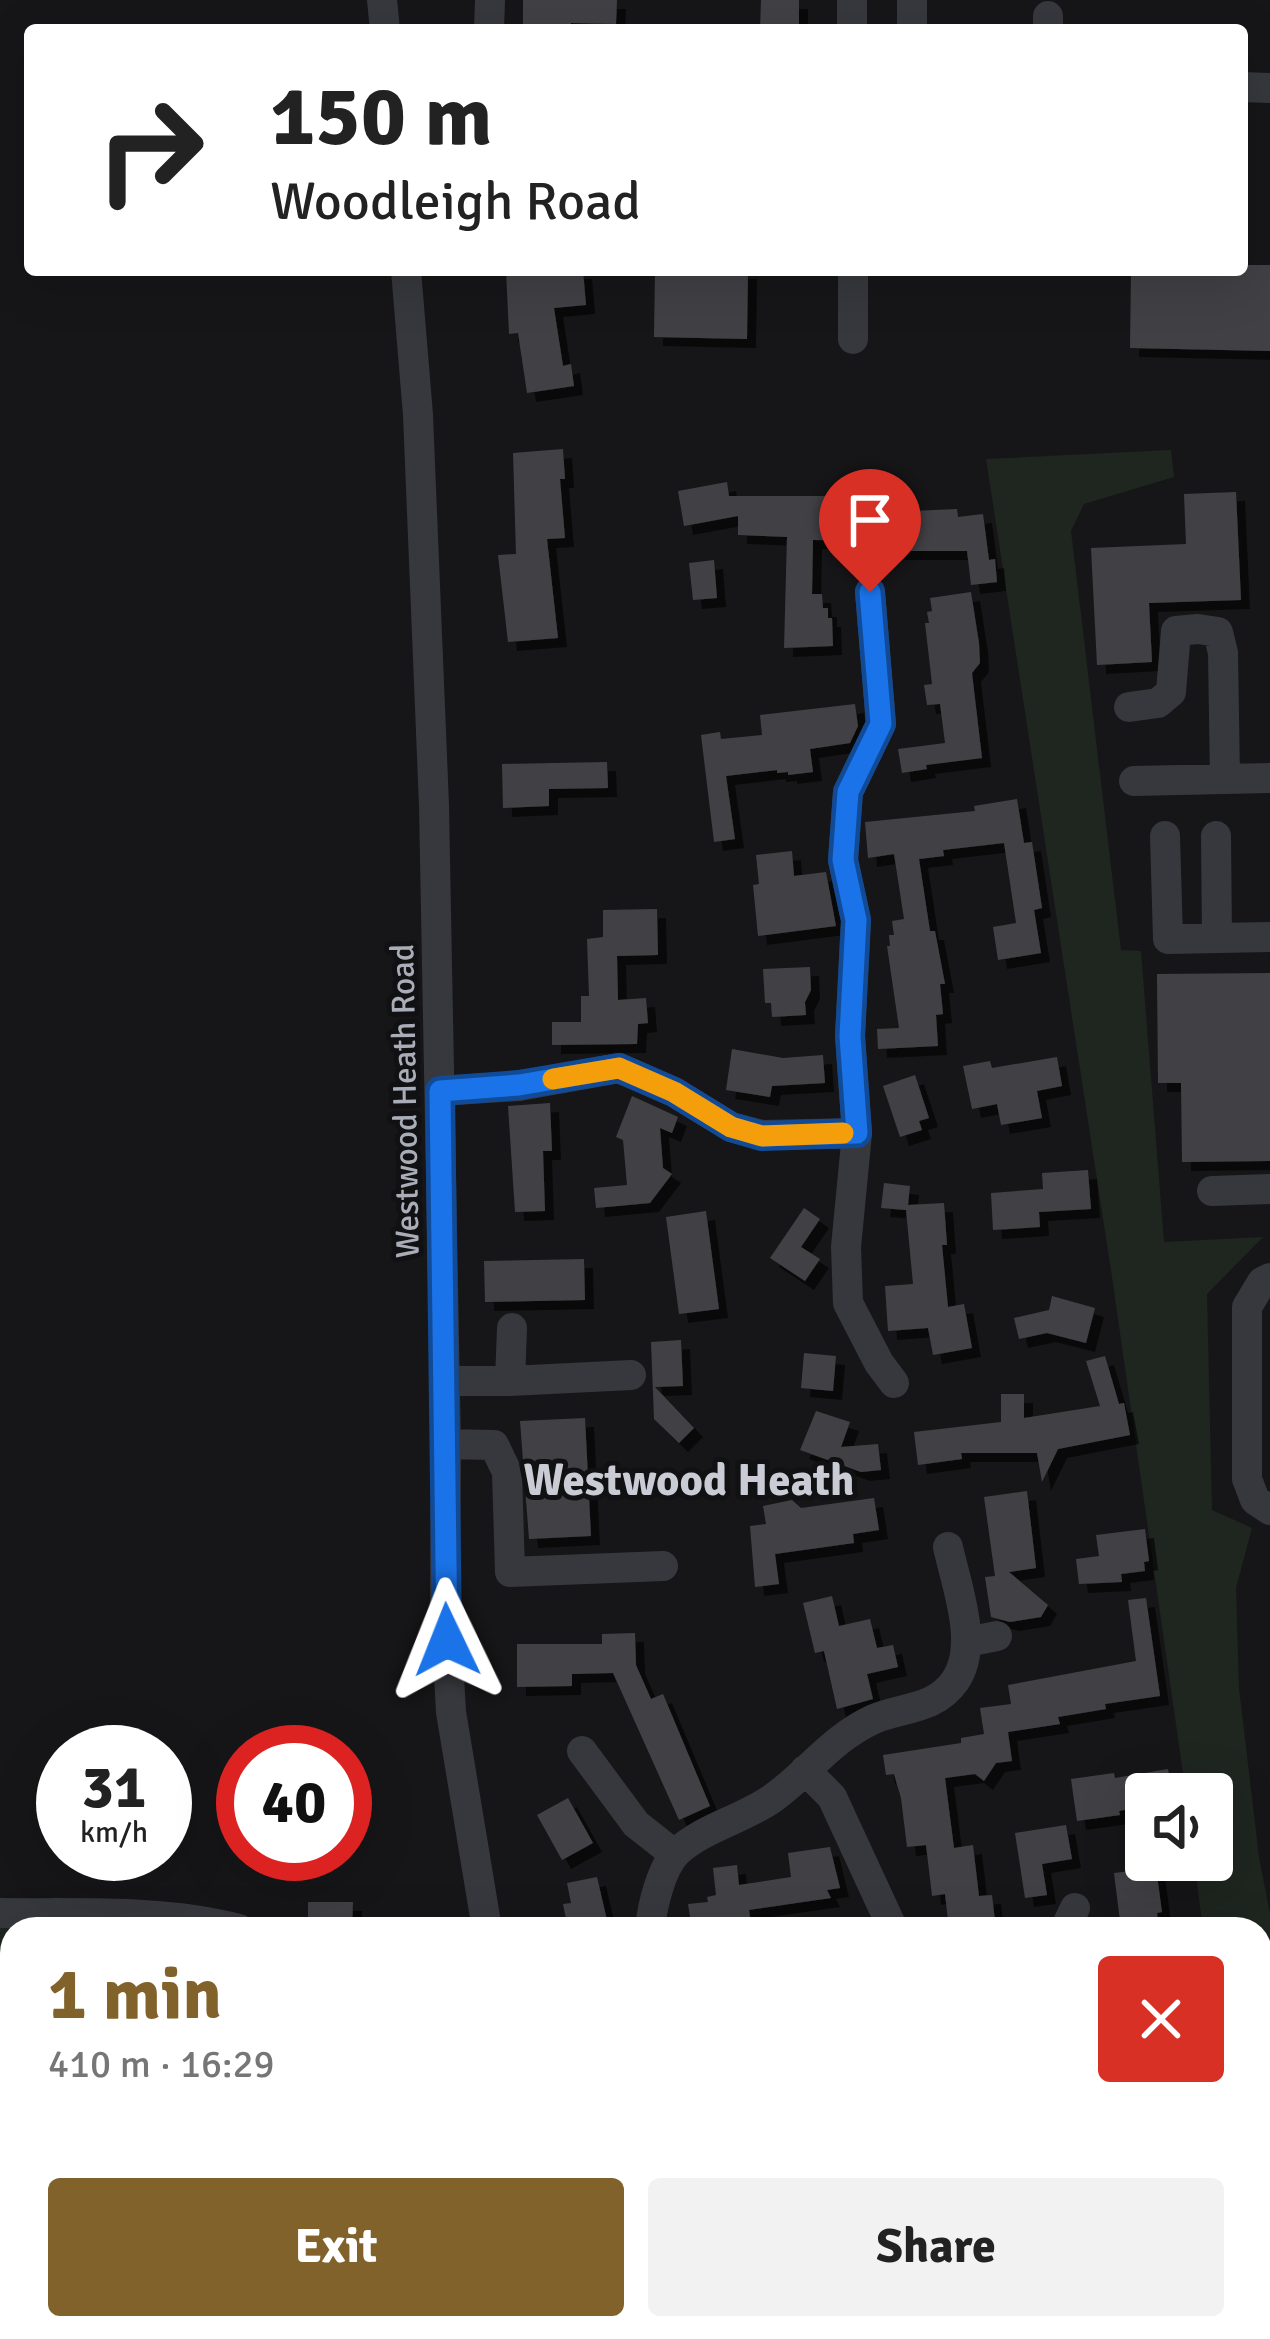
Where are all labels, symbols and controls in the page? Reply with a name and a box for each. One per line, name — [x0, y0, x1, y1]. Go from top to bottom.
text: 150 m — [270, 65, 492, 169]
icon: right — [72, 72, 228, 228]
text: Woodleigh Road — [270, 168, 641, 235]
pin — [819, 469, 921, 592]
icon: arrive — [837, 487, 903, 553]
street label: Westwood Heath Road — [382, 943, 429, 1259]
district label: Westwood Heath — [523, 1453, 855, 1508]
position arrow — [384, 1577, 510, 1703]
speed limit sign: 40 — [216, 1725, 372, 1881]
text: 31 — [82, 1751, 146, 1825]
map controls — [1125, 1773, 1233, 1881]
button: sound — [1125, 1773, 1233, 1881]
text: km/h — [80, 1814, 148, 1851]
text: 1 min — [48, 1950, 222, 2039]
button: close — [1098, 1956, 1224, 2082]
text: 410 m · 16:29 — [48, 2040, 275, 2088]
button: Exit — [48, 2178, 624, 2316]
button: Share — [648, 2178, 1224, 2316]

